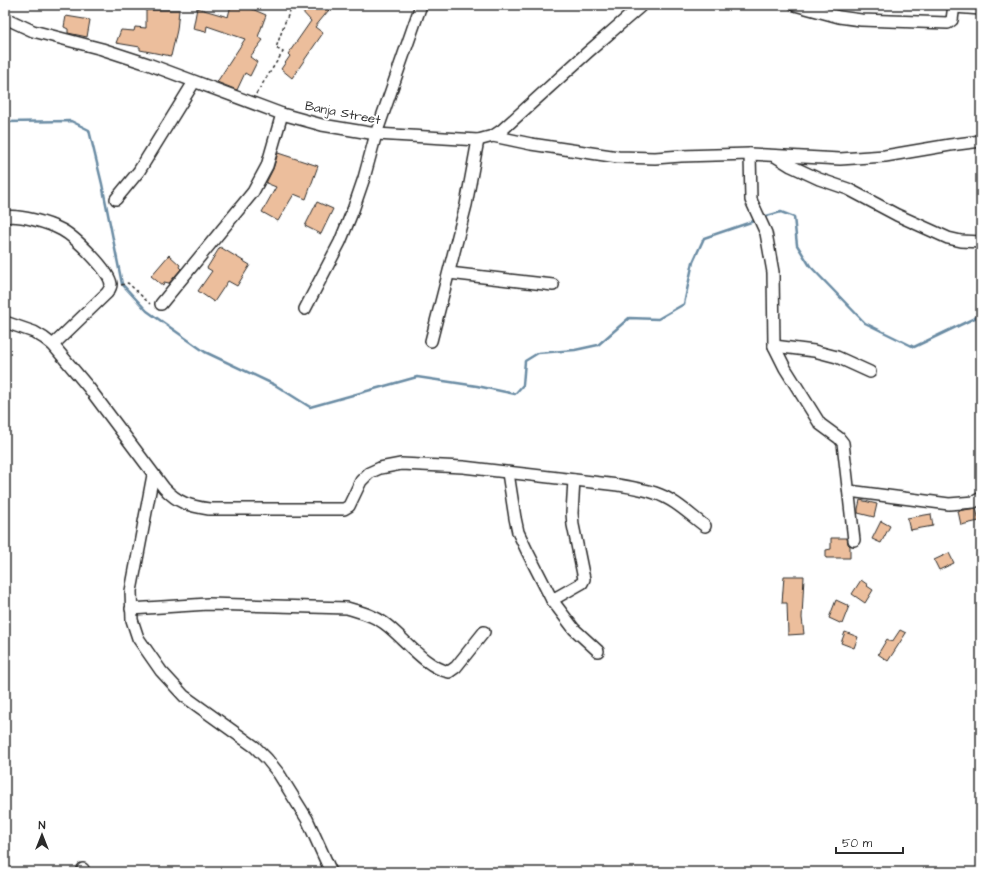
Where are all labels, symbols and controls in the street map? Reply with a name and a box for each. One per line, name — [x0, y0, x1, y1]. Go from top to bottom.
street label: Banja Street — [303, 97, 383, 129]
north arrow — [22, 815, 62, 855]
text: N — [39, 818, 46, 833]
scale bar — [836, 829, 903, 855]
text: 50 m — [842, 835, 873, 852]

